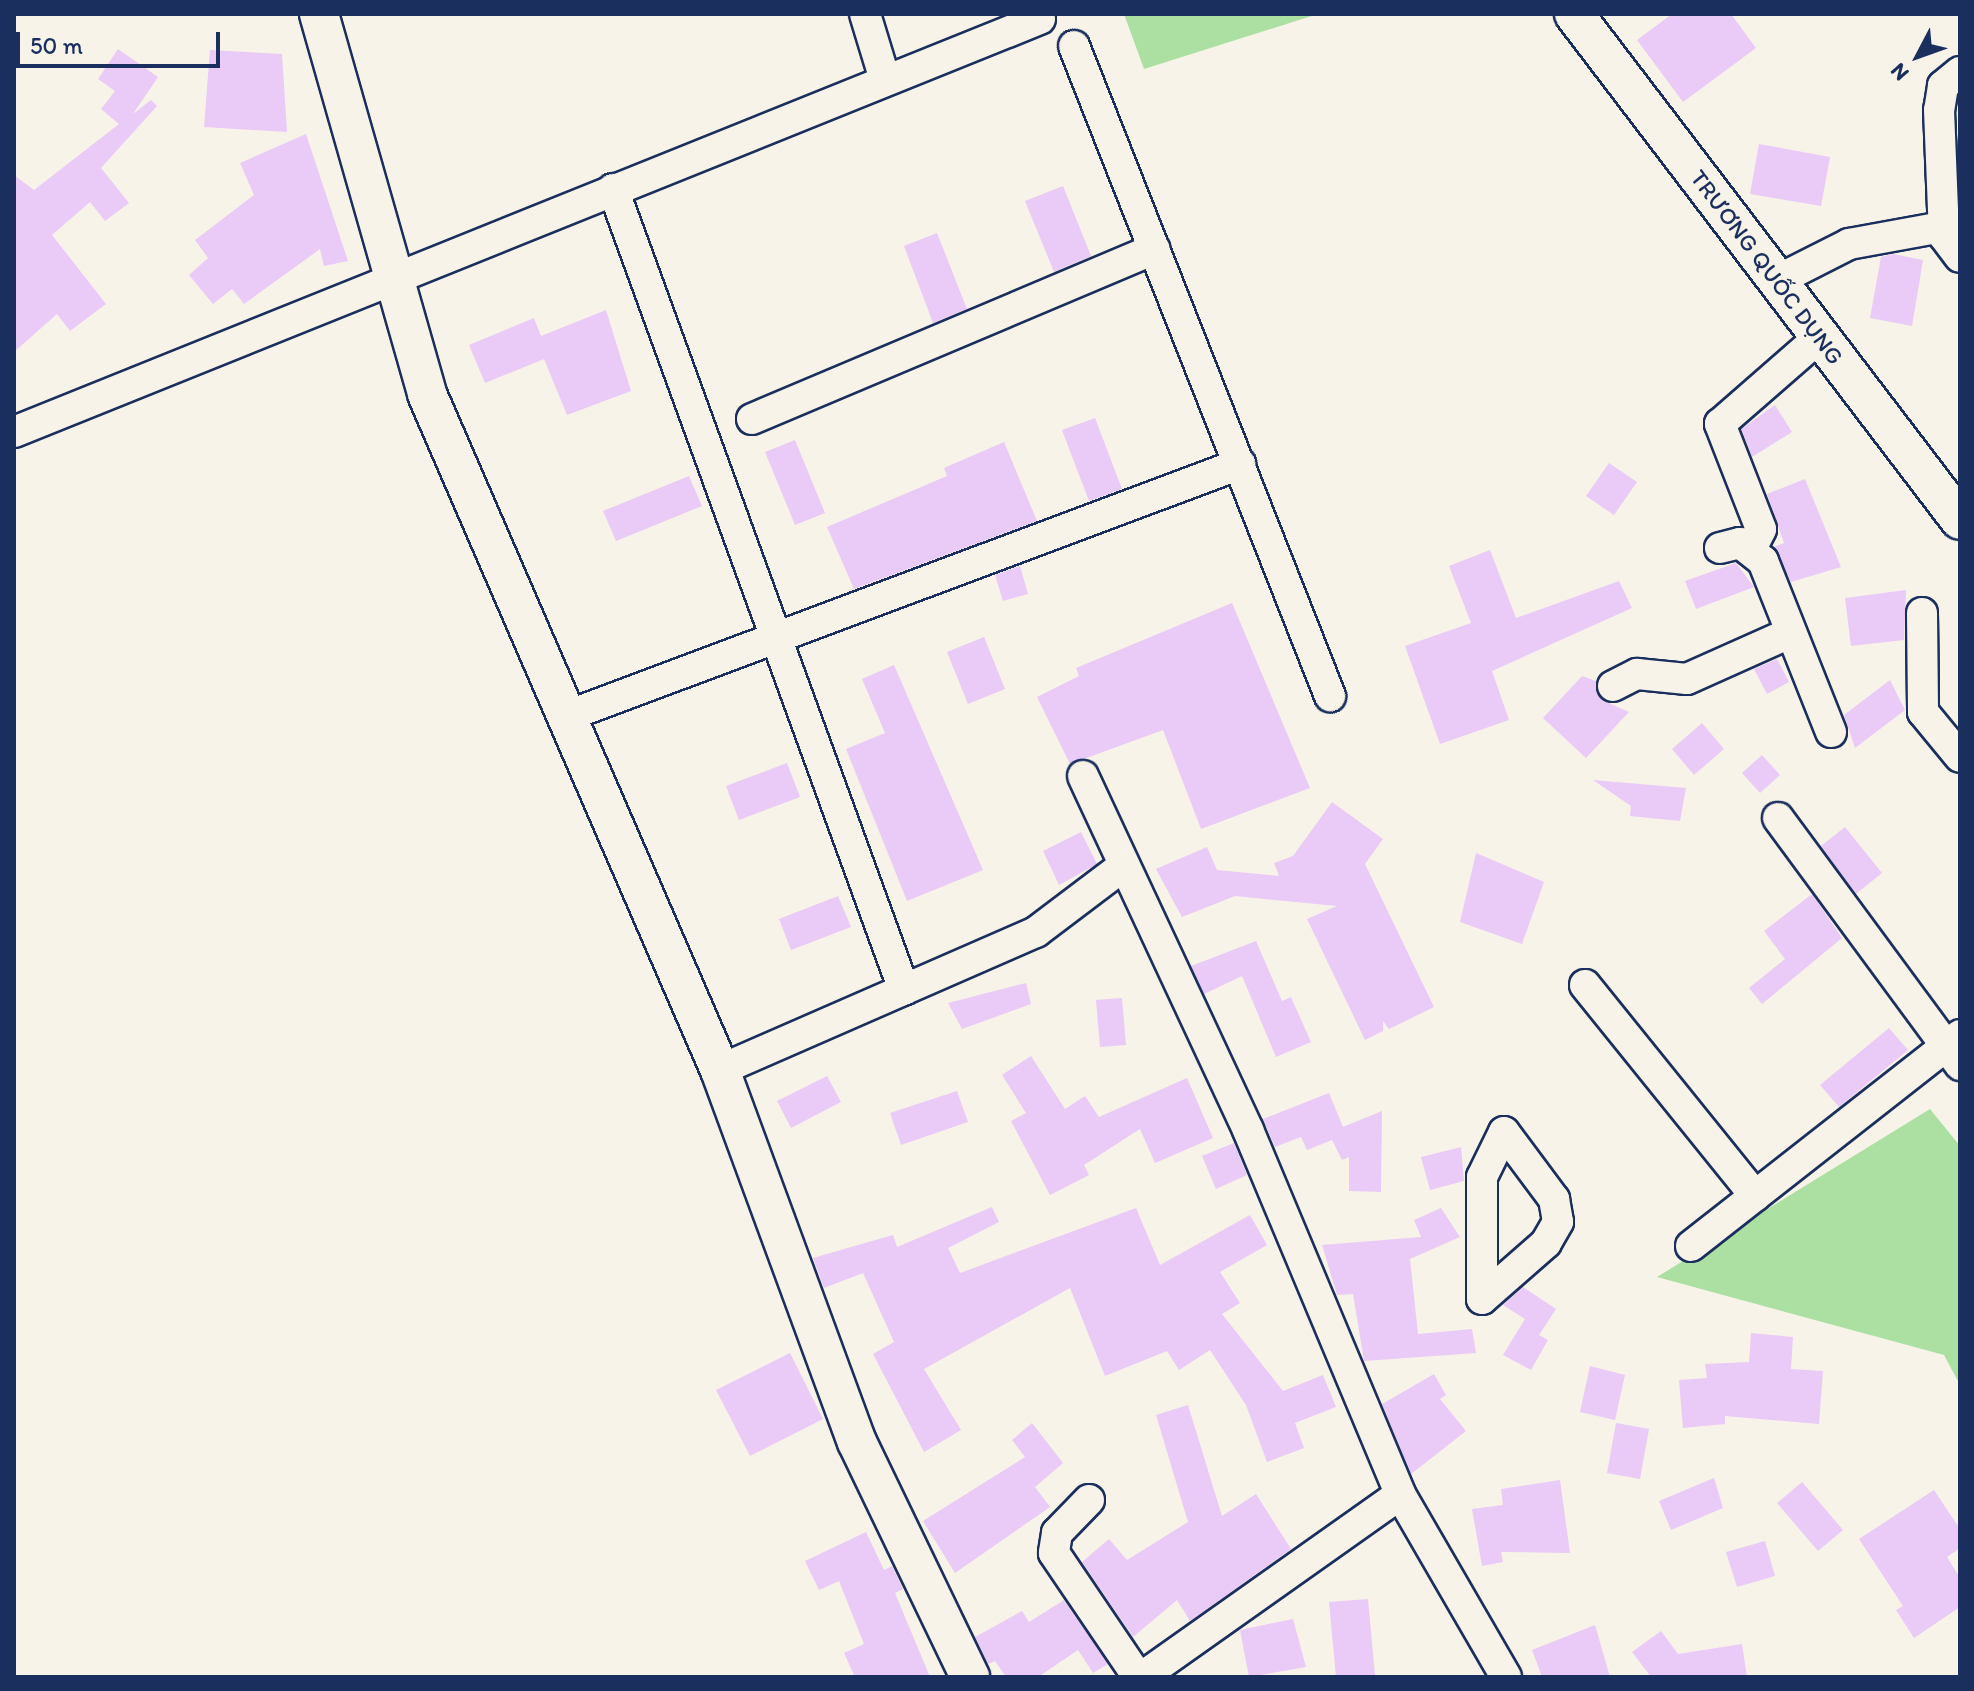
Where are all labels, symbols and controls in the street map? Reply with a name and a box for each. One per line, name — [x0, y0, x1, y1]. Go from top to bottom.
scale bar — [20, 16, 224, 66]
north arrow — [1878, 16, 1958, 96]
text: 50 m — [30, 31, 83, 60]
text: N — [1884, 58, 1915, 87]
street label: TRƯƠNG QUỐC DỤNG — [1684, 164, 1850, 370]

